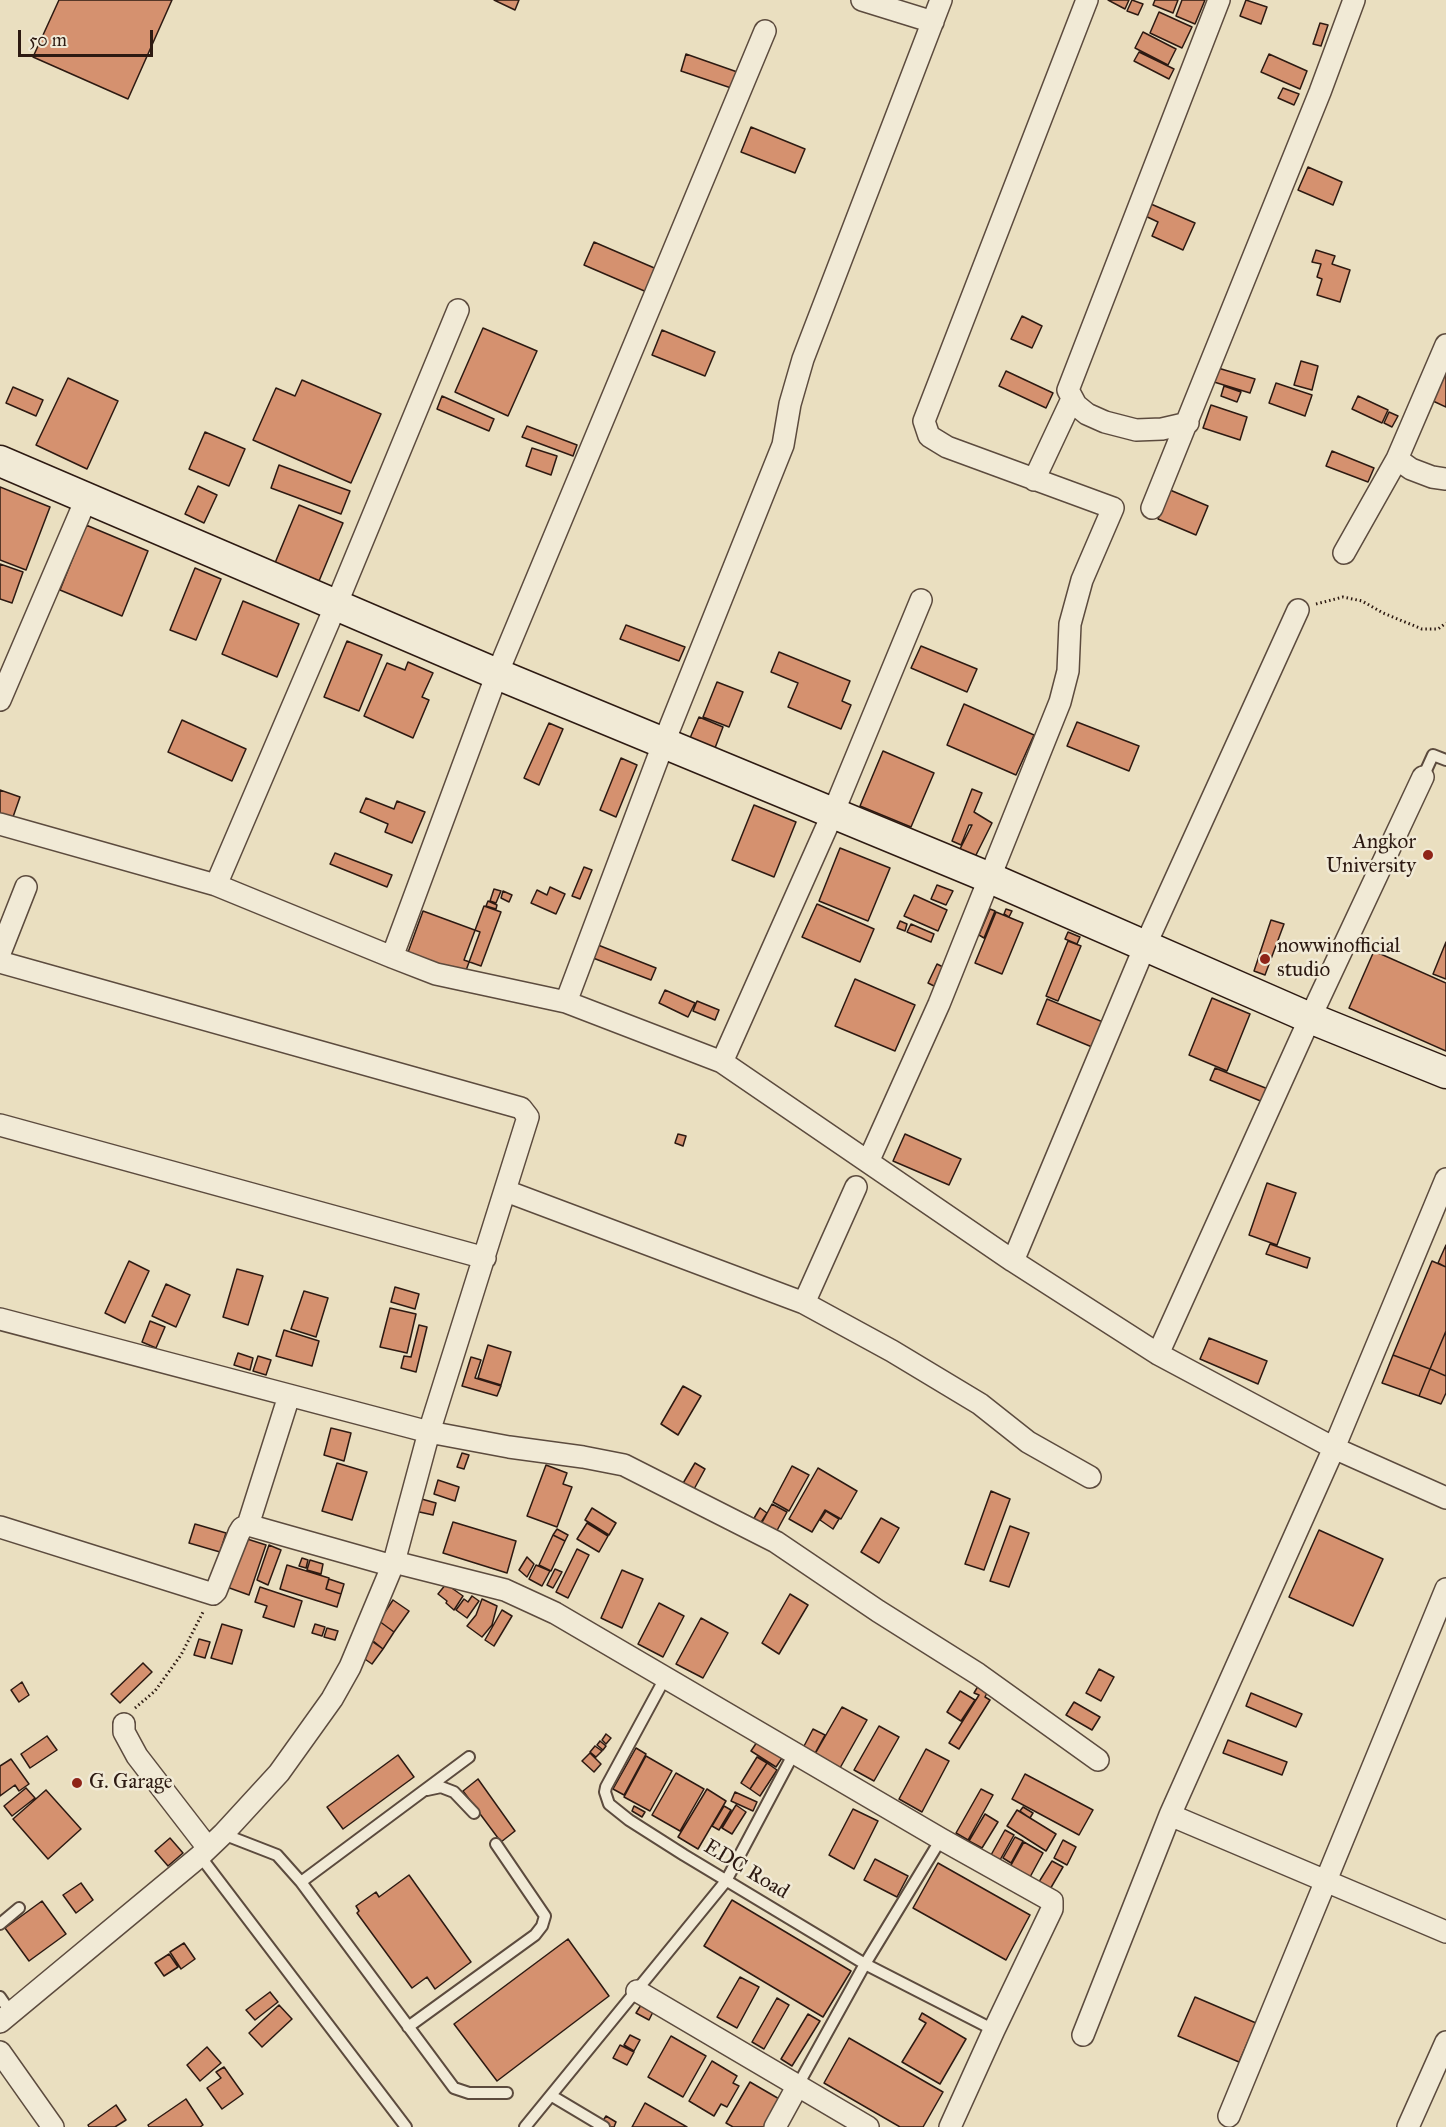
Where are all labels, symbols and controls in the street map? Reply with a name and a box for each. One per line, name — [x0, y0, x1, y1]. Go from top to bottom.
scale bar — [21, 18, 156, 56]
text: 50 m — [29, 29, 67, 51]
place label: Angkor University — [1326, 830, 1416, 880]
marker: Angkor University — [1421, 848, 1435, 862]
place label: nowwinofficial studio — [1277, 934, 1400, 984]
marker: nowwinofficial studio — [1258, 952, 1272, 966]
place label: G. Garage — [89, 1770, 173, 1796]
marker: G. Garage — [70, 1776, 84, 1790]
street label: EDC Road — [699, 1835, 793, 1905]

